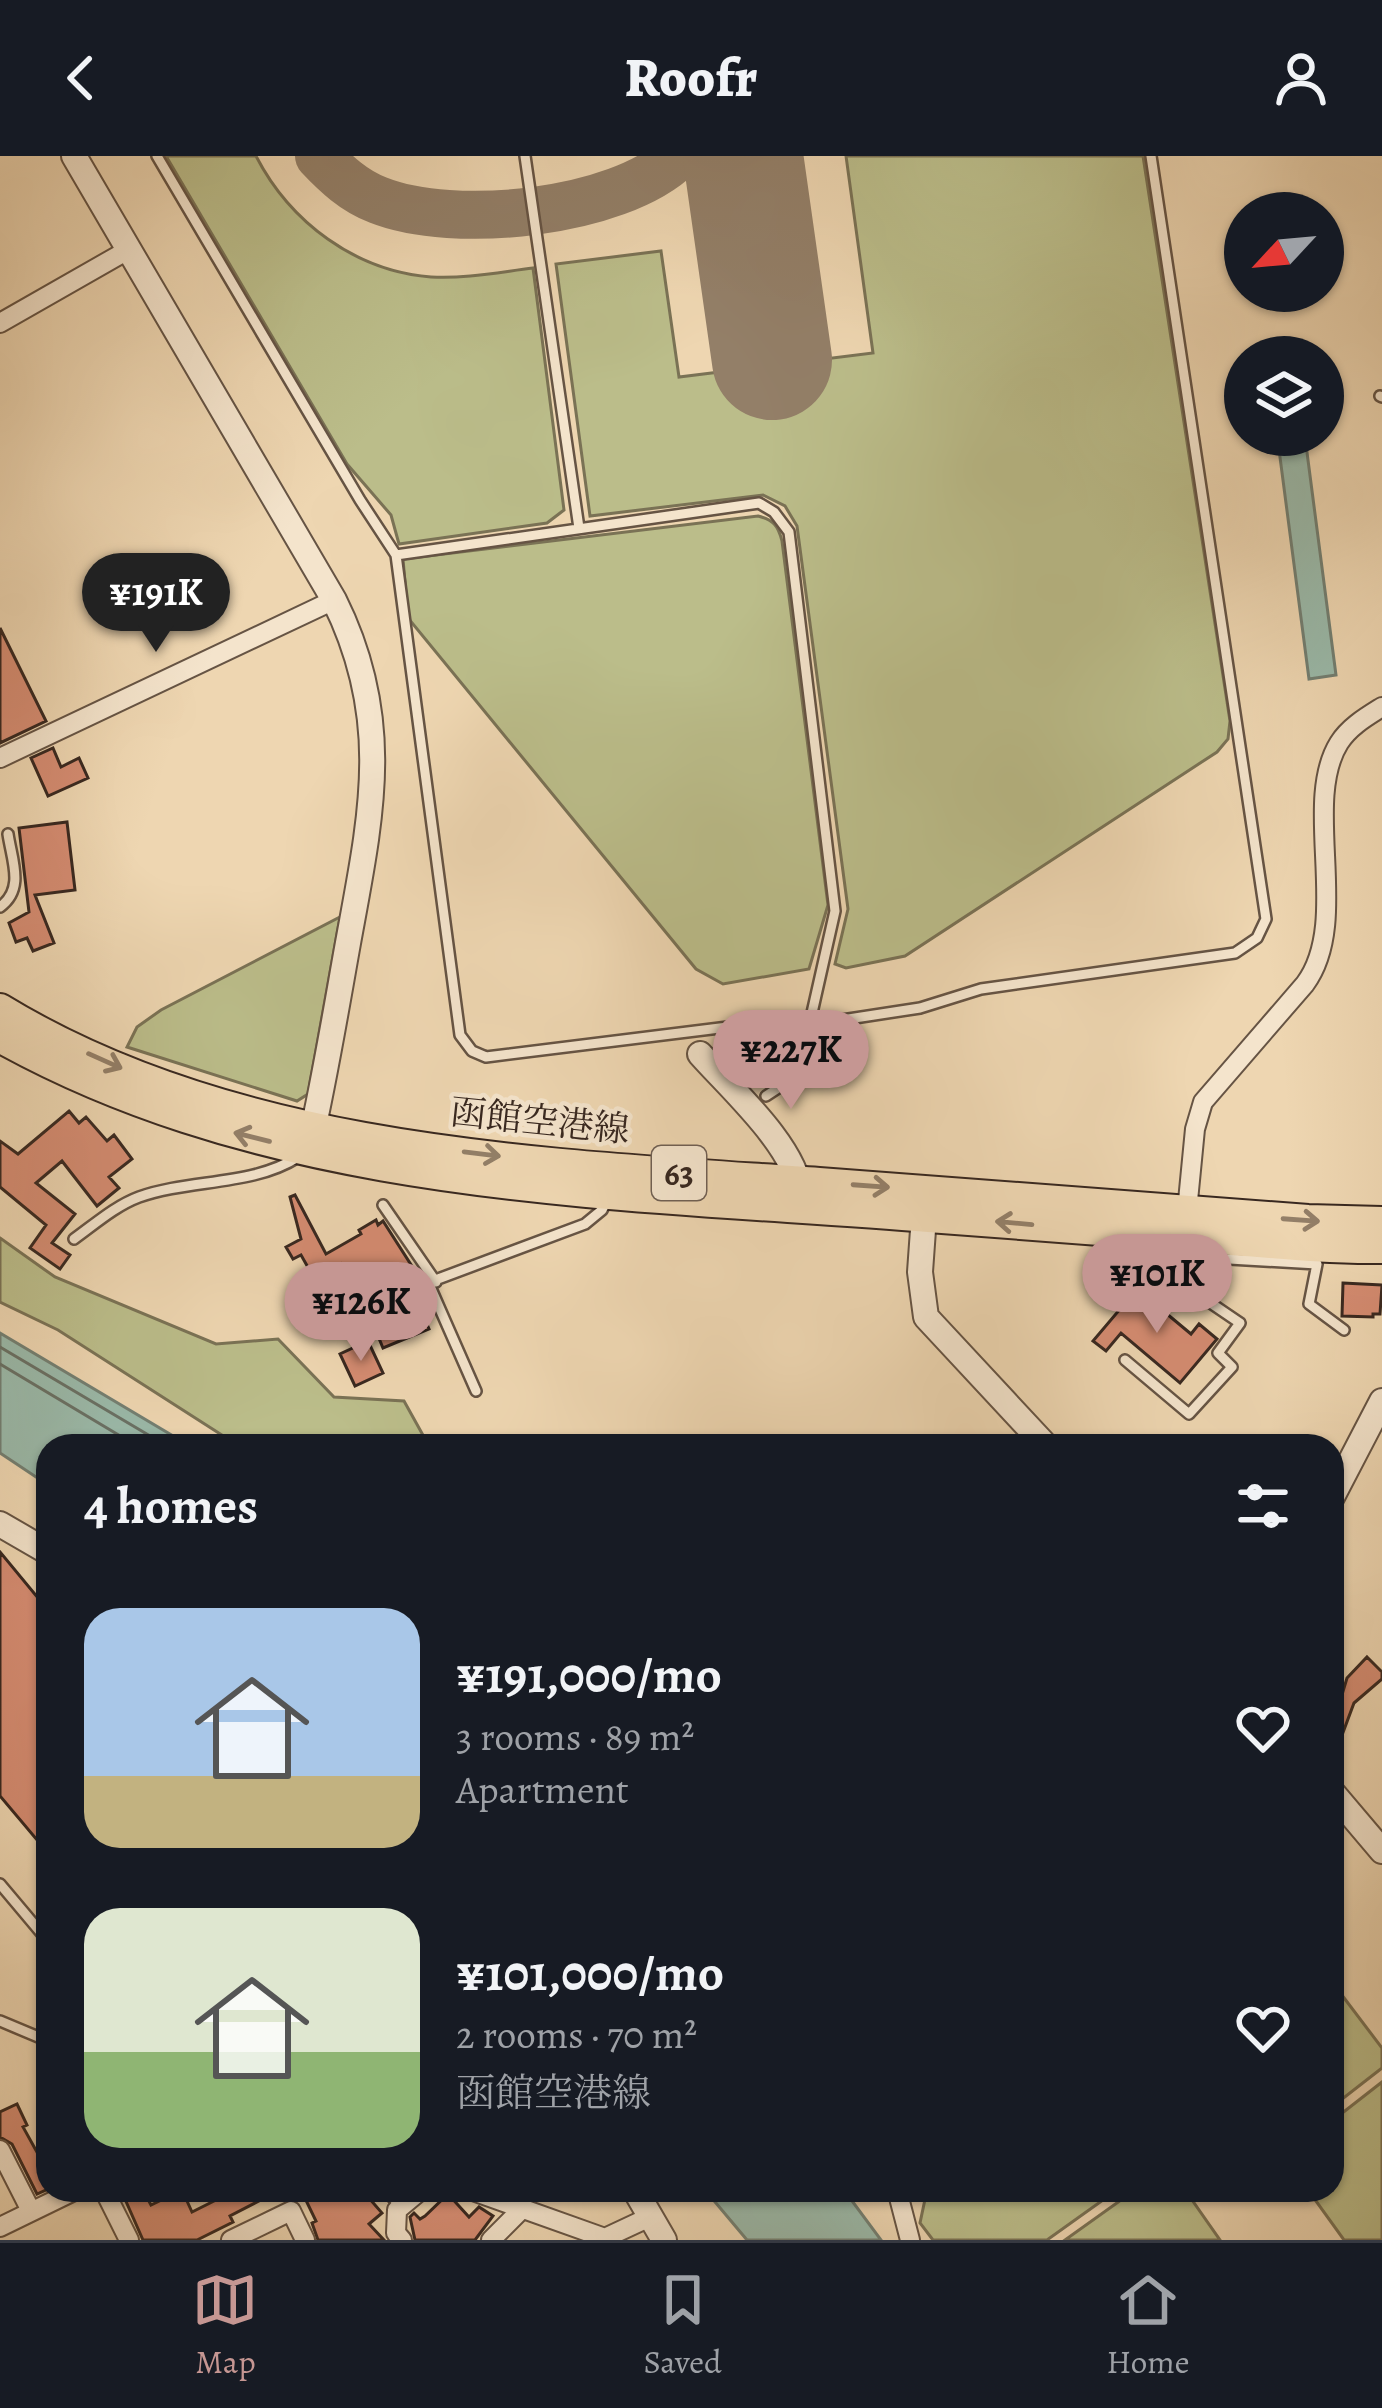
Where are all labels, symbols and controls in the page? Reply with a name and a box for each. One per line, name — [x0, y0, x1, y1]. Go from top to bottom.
text: Roofr — [625, 41, 757, 115]
icon: back — [48, 45, 114, 111]
icon: person — [1268, 45, 1334, 111]
north arrow — [1224, 192, 1344, 312]
map controls — [1224, 192, 1344, 456]
button: layers — [1224, 336, 1344, 456]
pin: ¥191K — [72, 553, 240, 655]
text: ¥191K — [109, 565, 203, 618]
pin: ¥227K — [707, 1010, 875, 1112]
text: ¥227K — [740, 1022, 842, 1075]
one-way arrow — [86, 1051, 122, 1073]
street label: 函館空港線 — [448, 1087, 632, 1154]
one-way arrow — [234, 1125, 272, 1147]
one-way arrow — [462, 1144, 501, 1166]
road number: 63 — [652, 1146, 706, 1200]
one-way arrow — [851, 1175, 890, 1198]
one-way arrow — [1281, 1208, 1320, 1231]
one-way arrow — [995, 1212, 1034, 1235]
pin: ¥101K — [1073, 1234, 1241, 1336]
text: ¥101K — [1109, 1246, 1205, 1299]
pin: ¥126K — [277, 1262, 445, 1364]
text: ¥126K — [311, 1274, 411, 1327]
text: 4 homes — [84, 1471, 258, 1541]
icon: filters — [1230, 1473, 1296, 1539]
text: ¥191,000/mo — [456, 1640, 722, 1710]
icon: home — [180, 1656, 324, 1800]
icon: heart — [1230, 1695, 1296, 1761]
text: 3 rooms · 89 m² — [456, 1710, 694, 1763]
text: Apartment — [456, 1763, 629, 1816]
text: ¥101,000/mo — [456, 1938, 724, 2008]
icon: home — [180, 1956, 324, 2100]
icon: heart — [1230, 1995, 1296, 2061]
text: 2 rooms · 70 m² — [456, 2008, 697, 2061]
text: 函館空港線 — [456, 2066, 651, 2119]
tab: Map — [192, 2267, 258, 2384]
tab: Saved — [643, 2267, 722, 2384]
tab: Home — [1107, 2267, 1190, 2384]

